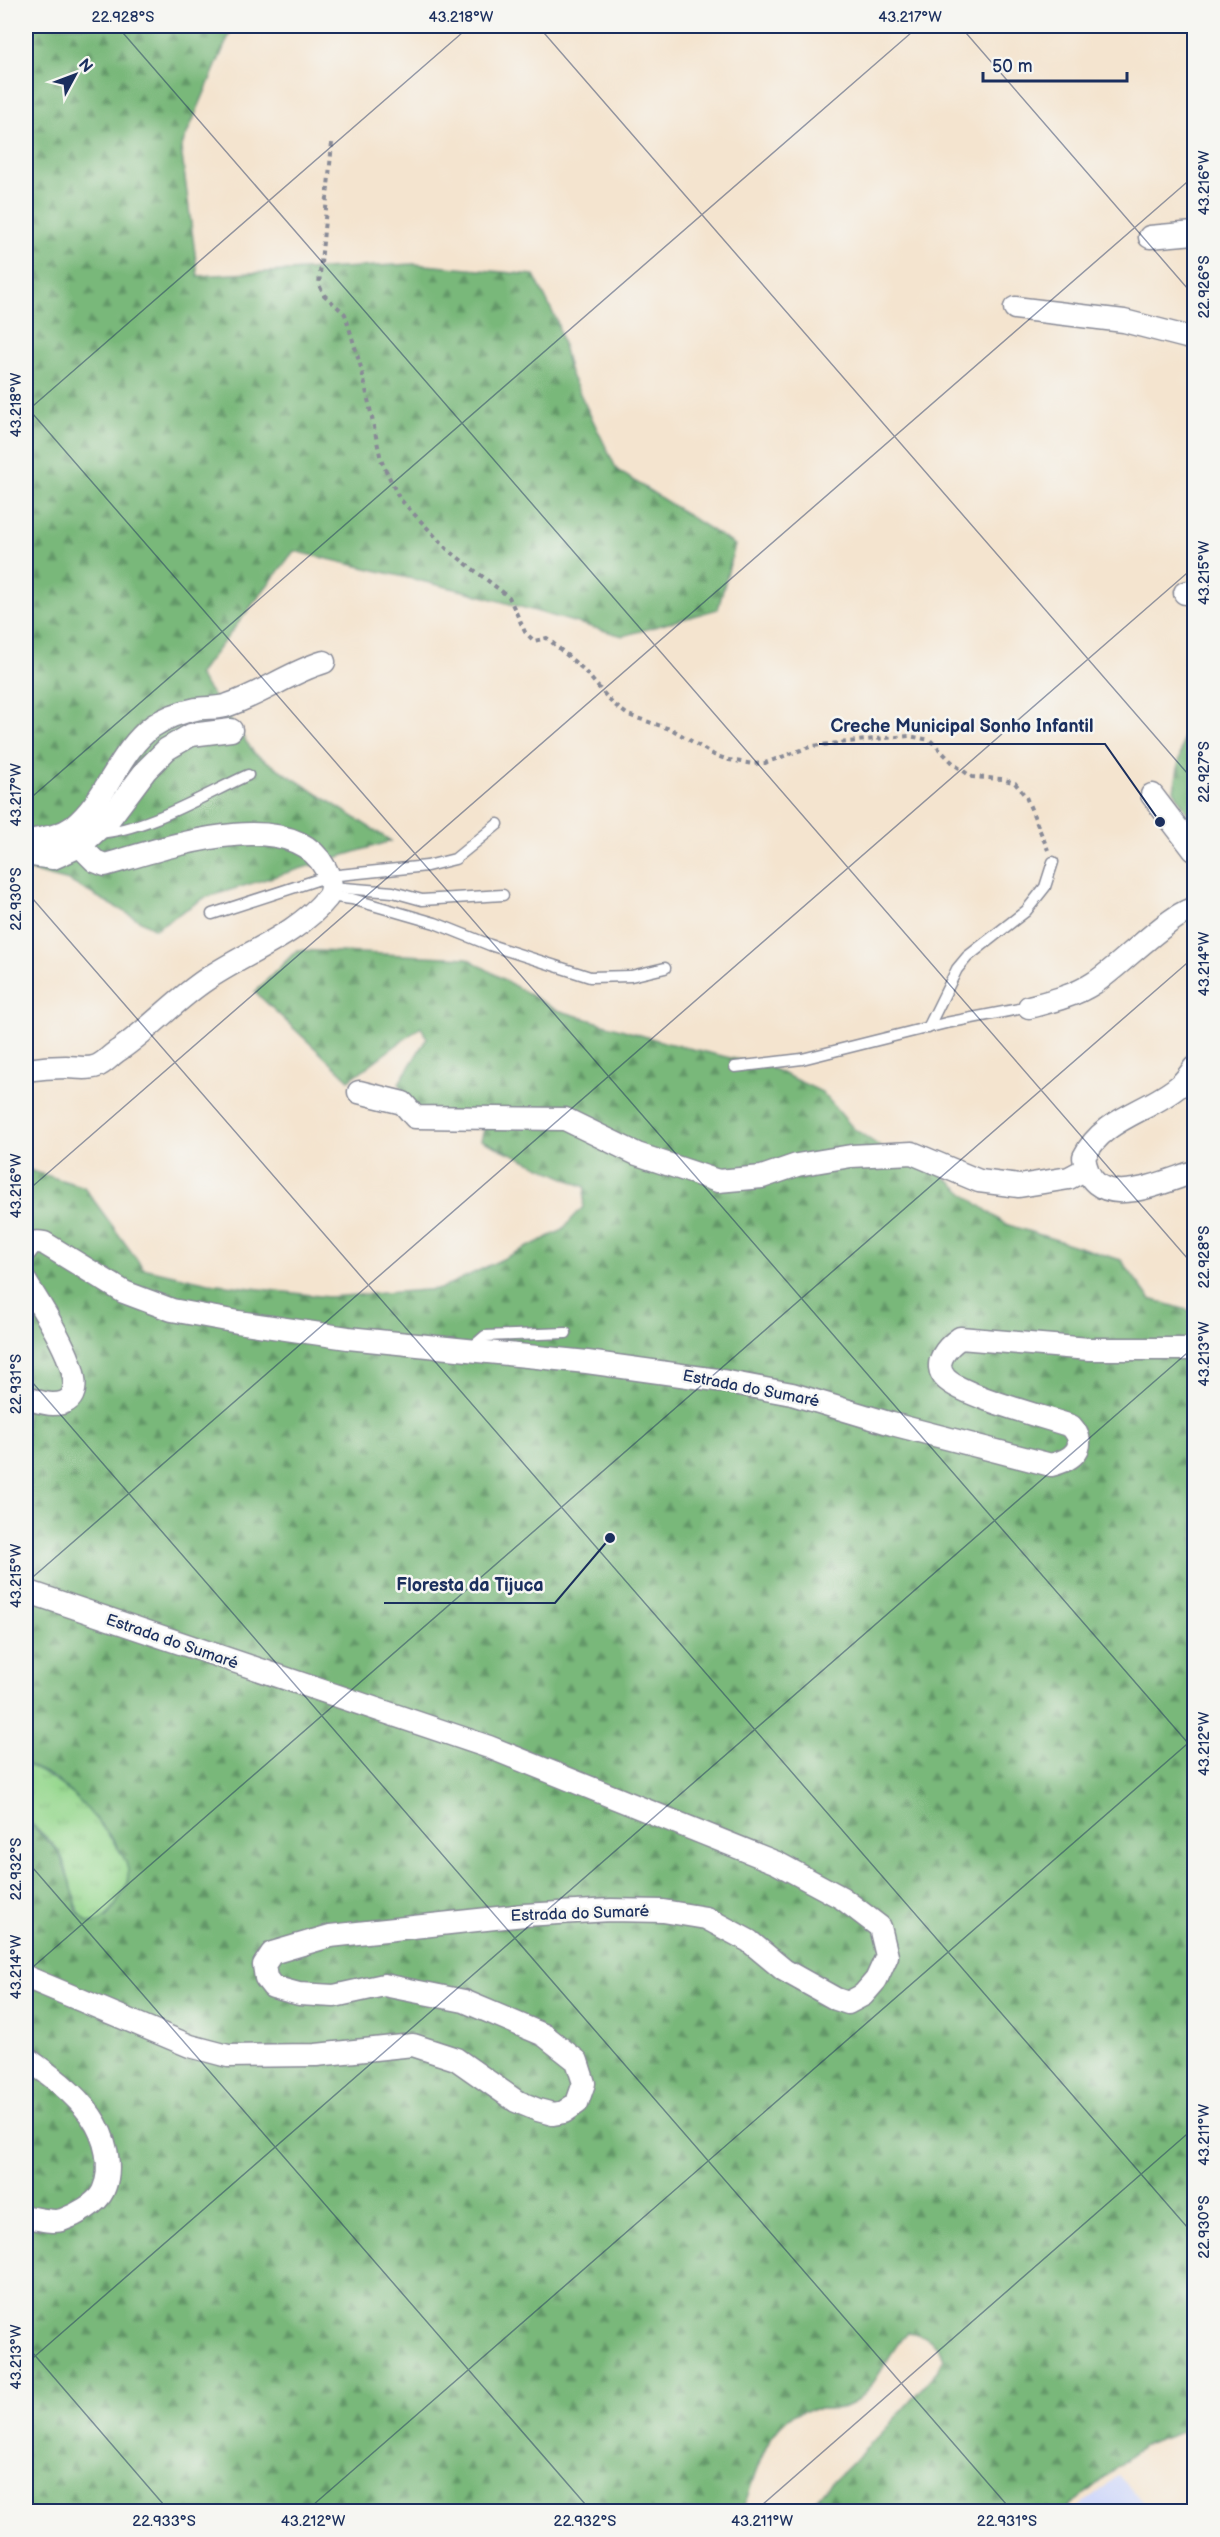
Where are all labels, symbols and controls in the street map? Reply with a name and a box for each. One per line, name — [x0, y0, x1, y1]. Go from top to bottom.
text: 22.928°S — [92, 8, 154, 27]
text: 43.218°W — [428, 8, 494, 27]
text: 43.217°W — [878, 8, 942, 27]
north arrow — [45, 45, 105, 105]
scale bar — [983, 45, 1127, 83]
text: N — [74, 55, 96, 77]
text: 50 m — [992, 56, 1033, 77]
text: 43.216°W — [1195, 150, 1214, 216]
text: 22.926°S — [1195, 255, 1214, 319]
text: 43.218°W — [7, 372, 26, 438]
text: 43.215°W — [1195, 540, 1214, 605]
callout: Creche Municipal Sonho Infantil — [819, 708, 1105, 744]
text: Creche Municipal Sonho Infantil — [831, 716, 1093, 737]
text: 22.927°S — [1195, 741, 1214, 803]
text: 43.217°W — [7, 763, 26, 827]
text: 22.930°S — [7, 867, 26, 931]
text: 43.214°W — [1195, 931, 1214, 996]
text: 43.216°W — [7, 1153, 26, 1219]
text: 22.928°S — [1195, 1226, 1214, 1288]
text: 43.213°W — [1195, 1321, 1214, 1387]
text: 22.931°S — [7, 1354, 26, 1414]
street label: Estrada do Sumaré — [681, 1366, 821, 1412]
text: 43.215°W — [7, 1543, 26, 1608]
callout: Floresta da Tijuca — [384, 1567, 555, 1603]
text: Floresta da Tijuca — [396, 1575, 544, 1596]
street label: Estrada do Sumaré — [103, 1610, 241, 1674]
text: 43.212°W — [1195, 1711, 1214, 1776]
text: 22.932°S — [7, 1838, 26, 1900]
street label: Estrada do Sumaré — [510, 1902, 650, 1926]
text: 43.214°W — [7, 1934, 26, 1999]
text: 43.211°W — [1195, 2104, 1214, 2166]
text: 22.930°S — [1195, 2195, 1214, 2259]
text: 43.213°W — [7, 2324, 26, 2390]
text: 22.933°S — [132, 2512, 196, 2531]
text: 43.212°W — [281, 2512, 346, 2531]
text: 22.932°S — [554, 2512, 616, 2531]
text: 43.211°W — [731, 2512, 793, 2531]
text: 22.931°S — [977, 2512, 1037, 2531]

